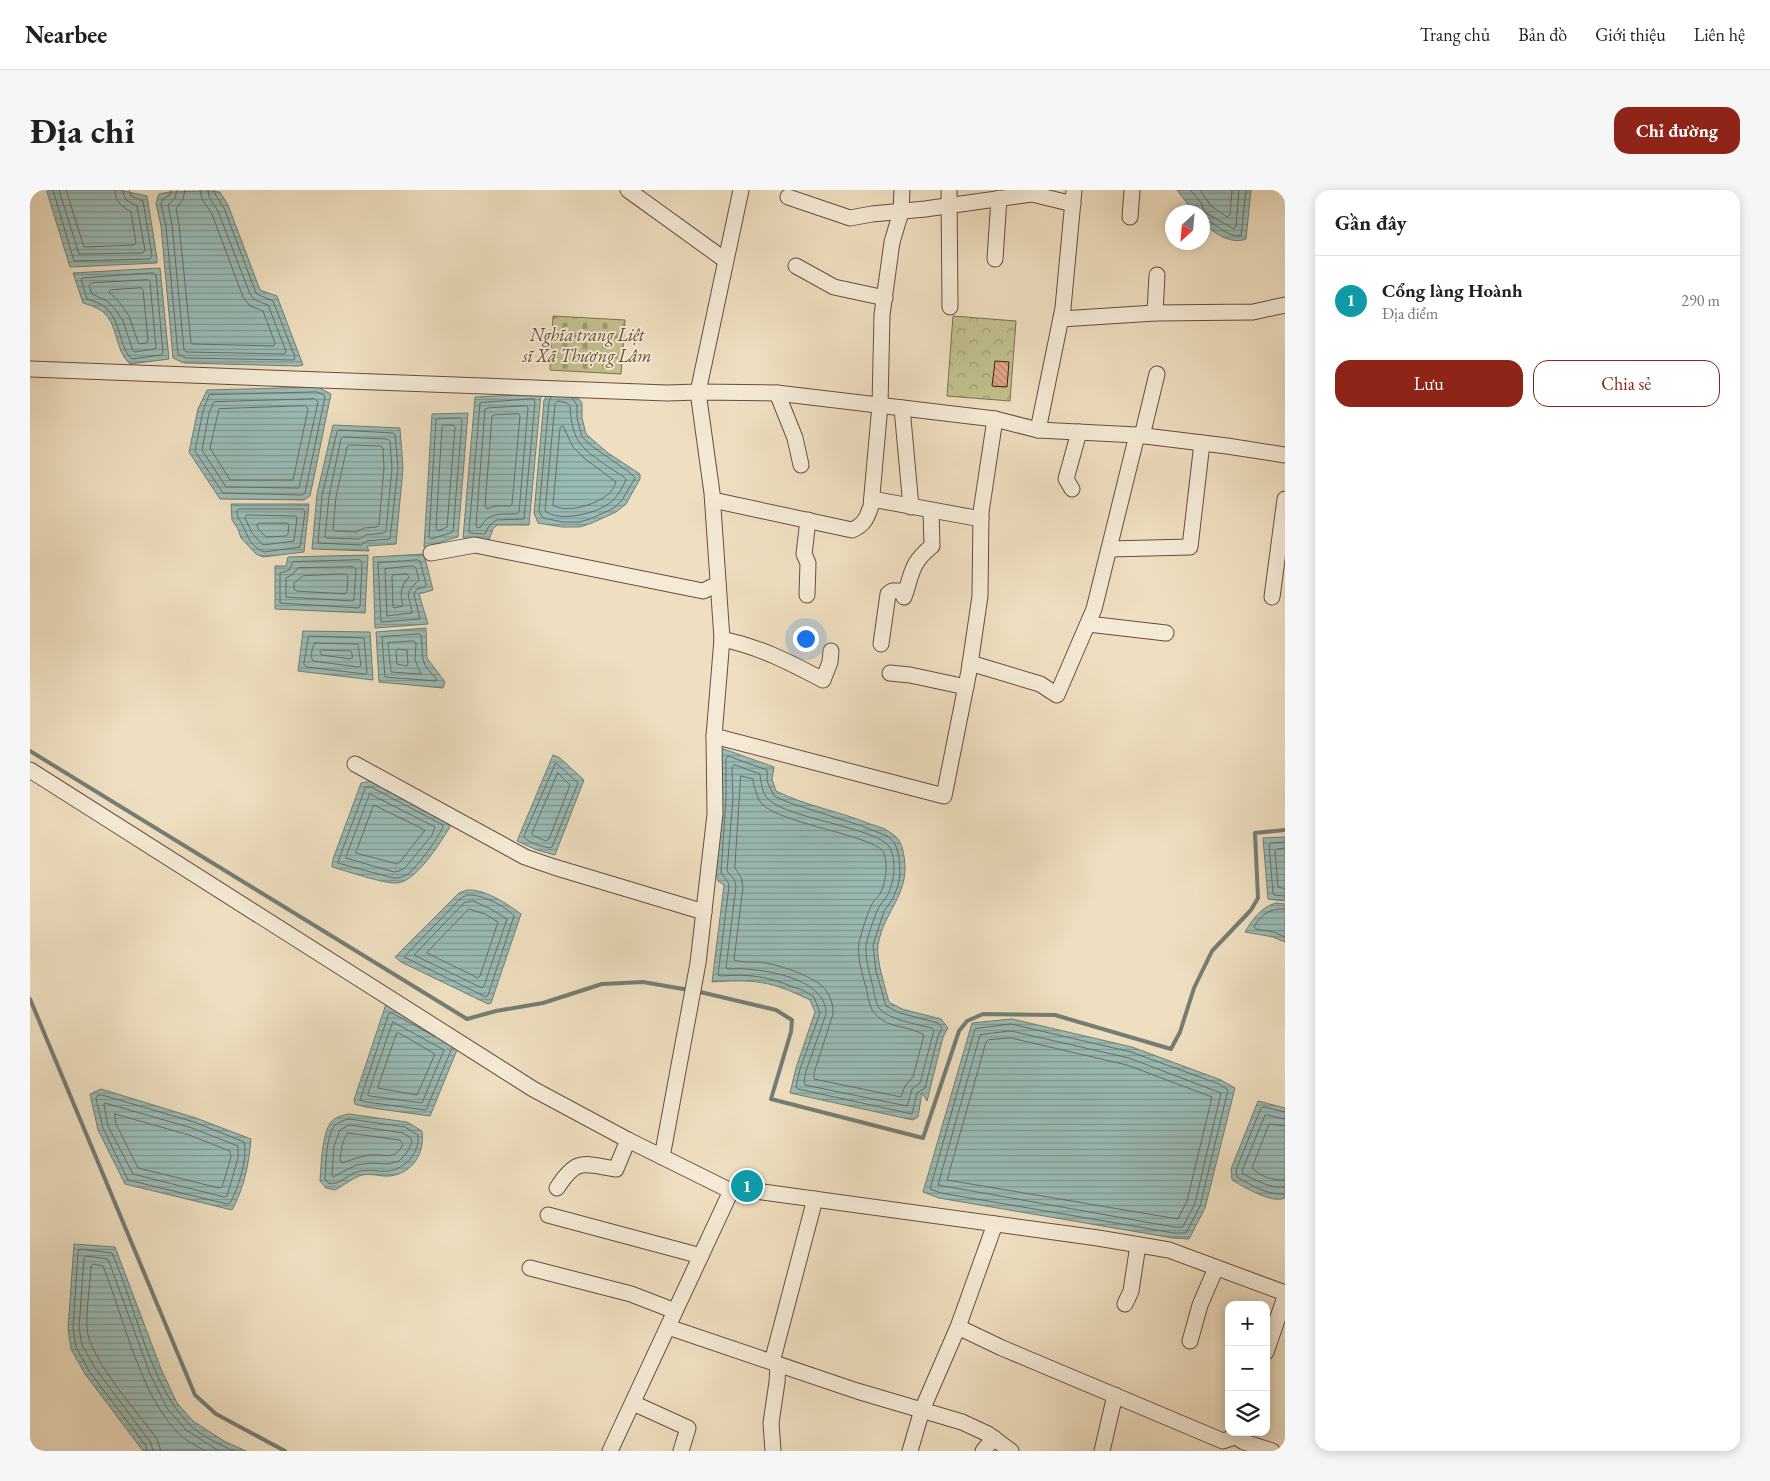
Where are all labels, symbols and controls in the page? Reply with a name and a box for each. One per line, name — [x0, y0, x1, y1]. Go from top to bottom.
text: Nearbee — [25, 19, 107, 50]
text: Trang chủ — [1420, 23, 1490, 46]
text: Bản đồ — [1518, 23, 1567, 46]
text: Giới thiệu — [1595, 23, 1666, 46]
text: Liên hệ — [1694, 23, 1745, 46]
button: Chỉ đường — [1614, 107, 1740, 154]
text: Địa chỉ — [30, 108, 135, 153]
north arrow — [1165, 205, 1210, 250]
text: Gần đây — [1335, 209, 1407, 236]
text: Cổng làng Hoành — [1382, 278, 1523, 303]
text: 1 — [1347, 290, 1355, 311]
text: 290 m — [1681, 290, 1720, 311]
text: Địa điểm — [1382, 303, 1438, 324]
park label: Nghĩa trang Liệt sĩ Xã Thượng Lâm — [522, 323, 651, 368]
button: Lưu — [1335, 360, 1523, 407]
button: Chia sẻ — [1533, 360, 1720, 407]
your location — [793, 626, 819, 652]
pin: 1 — [731, 1167, 763, 1205]
map controls — [1225, 1301, 1270, 1436]
button: + — [1225, 1301, 1270, 1346]
button: − — [1225, 1346, 1270, 1391]
button: layers — [1225, 1391, 1270, 1436]

